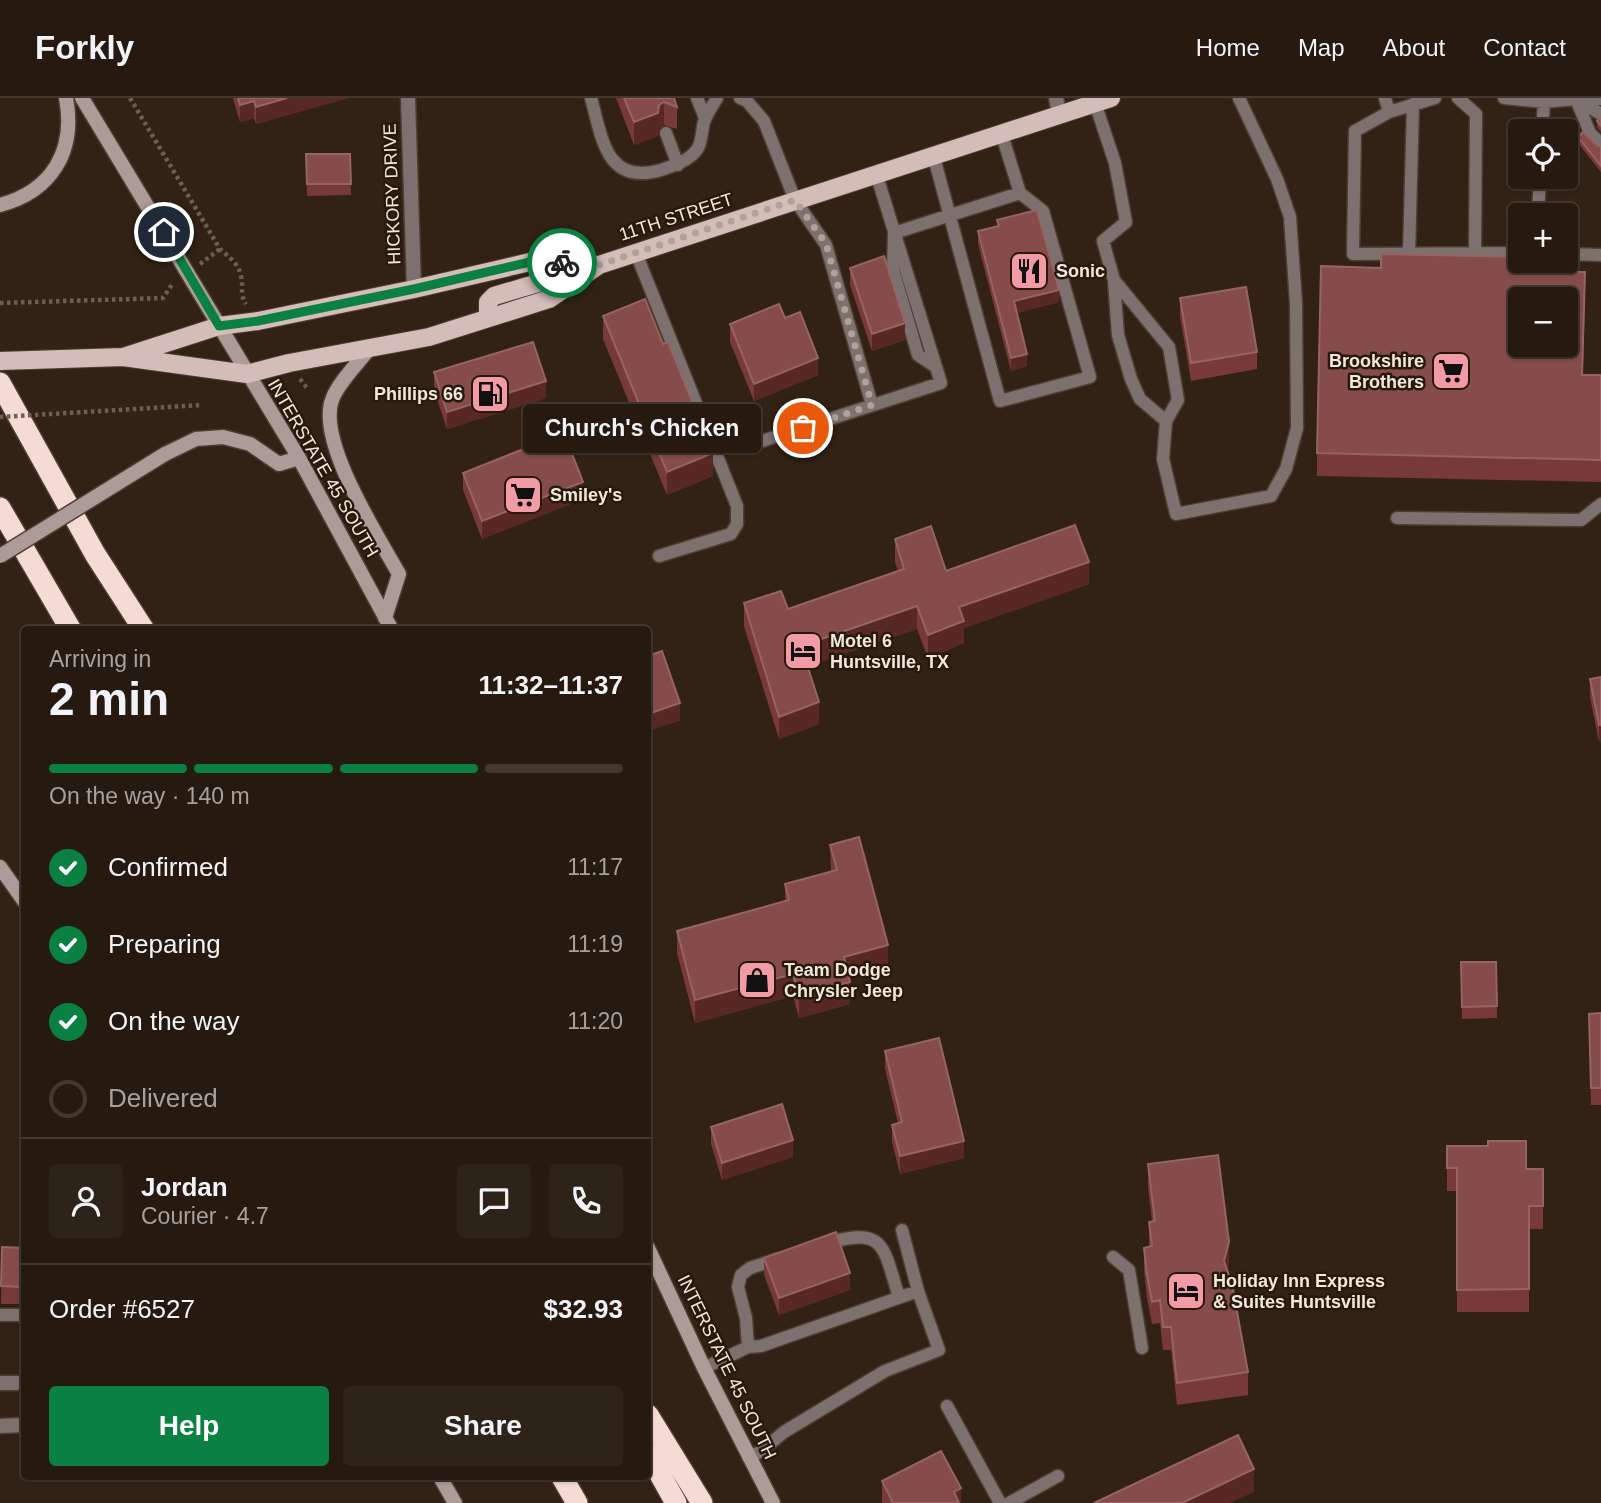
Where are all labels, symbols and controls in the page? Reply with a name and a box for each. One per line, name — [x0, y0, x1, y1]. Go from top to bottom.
text: Forkly — [35, 29, 134, 66]
text: Home — [1196, 34, 1260, 61]
text: Map — [1298, 34, 1345, 61]
text: About — [1383, 34, 1445, 61]
text: Contact — [1483, 34, 1566, 61]
map controls — [1508, 119, 1578, 357]
button: locate — [1508, 119, 1578, 189]
street label: HICKORY DRIVE — [380, 123, 404, 265]
street label: 11TH STREET — [616, 189, 736, 245]
pin — [134, 202, 194, 262]
button: + — [1508, 203, 1578, 273]
icon: home — [145, 213, 183, 251]
courier — [527, 228, 597, 298]
icon: bike — [543, 244, 581, 282]
restaurant icon: Sonic — [1008, 250, 1050, 292]
place label: Sonic — [1056, 261, 1105, 281]
button: − — [1508, 287, 1578, 357]
supermarket icon: Brookshire Brothers — [1430, 350, 1472, 392]
place label: Brookshire Brothers — [1329, 351, 1424, 392]
fuel station icon: Phillips 66 — [469, 373, 511, 415]
street label: INTERSTATE 45 SOUTH — [264, 375, 382, 561]
place label: Phillips 66 — [374, 384, 463, 404]
pin — [773, 398, 833, 458]
callout: Church's Chicken — [523, 404, 761, 452]
icon: bag — [784, 409, 822, 447]
text: Church's Chicken — [545, 415, 739, 441]
supermarket icon: Smiley's — [502, 474, 544, 516]
place label: Smiley's — [550, 485, 622, 505]
hotel icon: Motel 6 Huntsville, TX — [782, 630, 824, 672]
place label: Motel 6 Huntsville, TX — [830, 631, 949, 672]
text: Arriving in — [49, 646, 151, 672]
text: 11:32–11:37 — [478, 670, 623, 700]
text: 2 min — [49, 673, 169, 725]
text: On the way · 140 m — [49, 783, 250, 809]
icon: check — [49, 849, 87, 887]
text: Confirmed — [108, 852, 228, 882]
text: 11:17 — [567, 854, 623, 880]
icon: check — [49, 926, 87, 964]
text: Preparing — [108, 929, 221, 959]
text: 11:19 — [567, 931, 623, 957]
shop icon: Team Dodge Chrysler Jeep — [736, 959, 778, 1001]
place label: Team Dodge Chrysler Jeep — [784, 960, 903, 1001]
icon: check — [49, 1003, 87, 1041]
text: On the way — [108, 1006, 240, 1036]
text: 11:20 — [567, 1008, 623, 1034]
text: Delivered — [108, 1083, 218, 1113]
button: person — [49, 1164, 123, 1238]
button: chat — [457, 1164, 531, 1238]
button: phone — [549, 1164, 623, 1238]
text: Jordan — [141, 1172, 228, 1202]
text: Courier · 4.7 — [141, 1203, 269, 1229]
hotel icon: Holiday Inn Express & Suites Huntsville — [1165, 1270, 1207, 1312]
place label: Holiday Inn Express & Suites Huntsville — [1213, 1271, 1385, 1312]
street label: INTERSTATE 45 SOUTH — [674, 1272, 780, 1462]
text: Order #6527 — [49, 1294, 195, 1324]
text: $32.93 — [543, 1294, 623, 1324]
button: Help — [49, 1386, 329, 1466]
button: Share — [343, 1386, 623, 1466]

